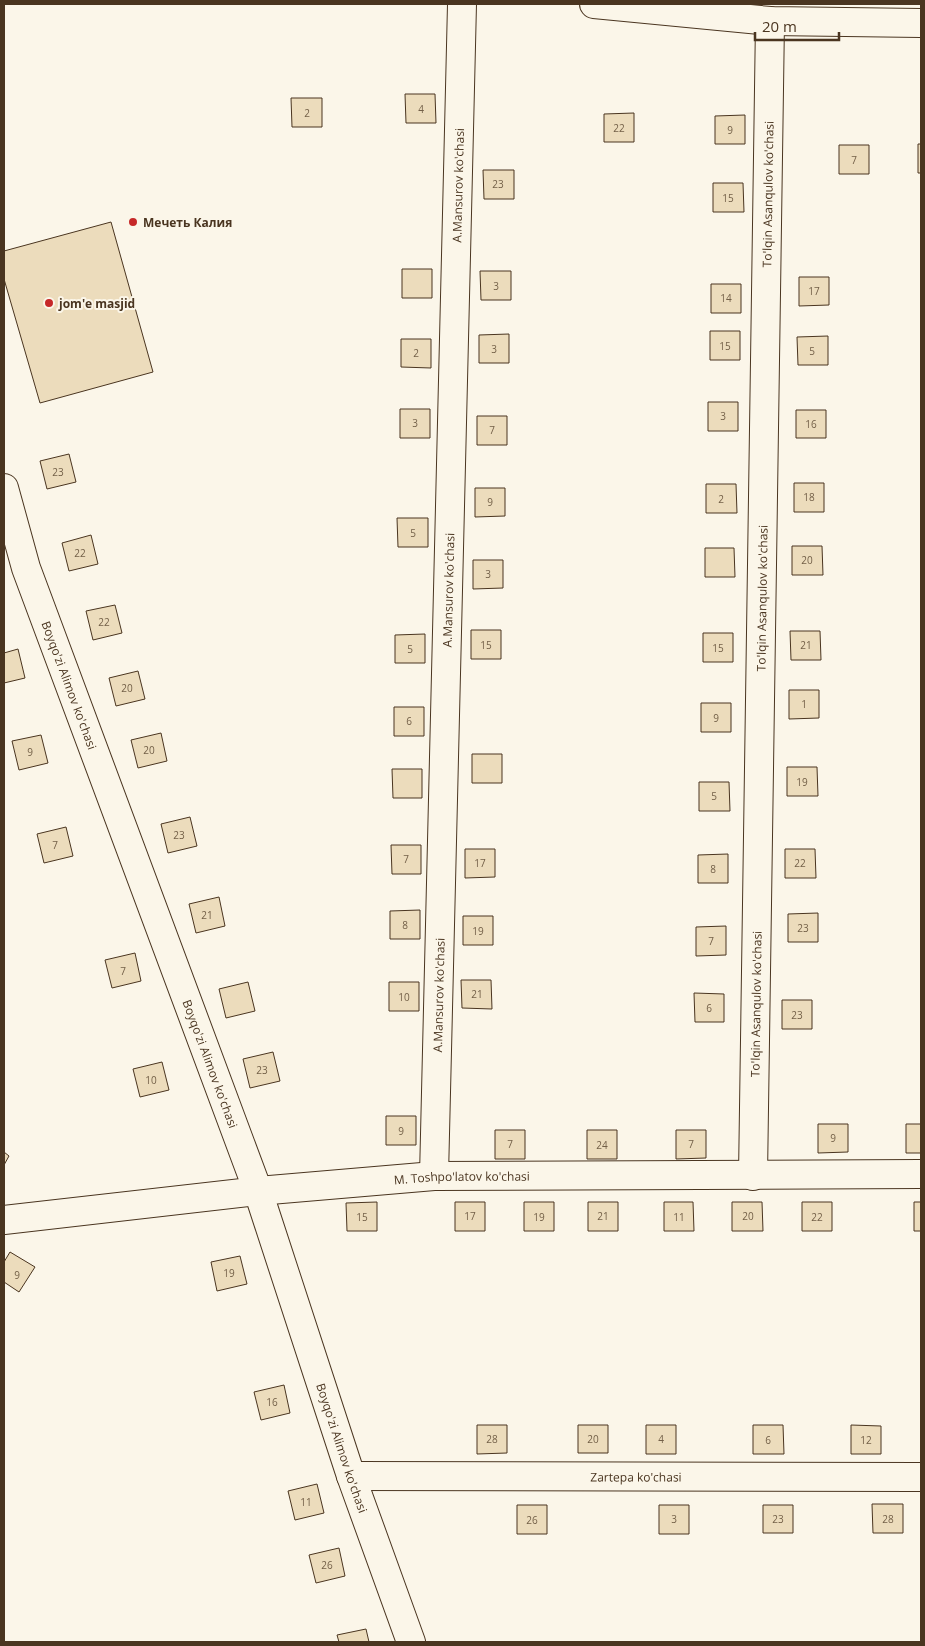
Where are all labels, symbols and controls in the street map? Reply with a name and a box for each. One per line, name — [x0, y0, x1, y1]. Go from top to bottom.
scale bar — [755, 10, 839, 42]
text: 20 m — [762, 16, 797, 36]
house number: 4 — [418, 102, 424, 116]
house number: 2 — [304, 106, 310, 120]
house number: 22 — [613, 121, 625, 135]
street label: To'lqin Asanqulov ko'chasi — [758, 121, 777, 267]
house number: 9 — [727, 123, 733, 137]
street label: A.Mansurov ko'chasi — [448, 128, 468, 243]
house number: 7 — [851, 153, 857, 167]
house number: 23 — [492, 177, 504, 191]
house number: 15 — [722, 191, 734, 205]
place label: Мечеть Калия — [143, 214, 232, 231]
marker: Мечеть Калия — [127, 216, 139, 228]
house number: 3 — [493, 279, 499, 293]
house number: 17 — [808, 284, 820, 298]
house number: 14 — [720, 291, 732, 305]
place label: jom'e masjid — [58, 295, 135, 312]
marker: jom'e masjid — [43, 297, 55, 309]
house number: 15 — [719, 339, 731, 353]
house number: 3 — [491, 342, 497, 356]
house number: 5 — [809, 344, 815, 358]
house number: 2 — [413, 346, 419, 360]
house number: 3 — [720, 409, 726, 423]
house number: 3 — [412, 416, 418, 430]
house number: 16 — [805, 417, 817, 431]
house number: 7 — [489, 423, 495, 437]
house number: 23 — [52, 465, 64, 479]
house number: 18 — [803, 490, 815, 504]
house number: 2 — [718, 492, 724, 506]
house number: 9 — [487, 495, 493, 509]
street label: To'lqin Asanqulov ko'chasi — [752, 525, 771, 671]
house number: 5 — [410, 526, 416, 540]
street label: A.Mansurov ko'chasi — [438, 533, 458, 648]
house number: 22 — [74, 546, 86, 560]
house number: 20 — [801, 553, 813, 567]
house number: 3 — [485, 567, 491, 581]
house number: 22 — [98, 615, 110, 629]
street label: Boyqo'zi Alimov ko'chasi — [38, 619, 101, 752]
house number: 15 — [480, 638, 492, 652]
house number: 21 — [800, 638, 812, 652]
house number: 15 — [712, 641, 724, 655]
house number: 5 — [407, 642, 413, 656]
house number: 20 — [121, 681, 133, 695]
house number: 1 — [801, 697, 807, 711]
house number: 9 — [713, 711, 719, 725]
house number: 6 — [406, 714, 412, 728]
house number: 20 — [143, 743, 155, 757]
house number: 9 — [27, 745, 33, 759]
house number: 19 — [796, 775, 808, 789]
house number: 5 — [711, 789, 717, 803]
house number: 23 — [173, 828, 185, 842]
house number: 7 — [52, 838, 58, 852]
house number: 7 — [403, 852, 409, 866]
house number: 17 — [474, 856, 486, 870]
house number: 22 — [794, 856, 806, 870]
house number: 8 — [710, 862, 716, 876]
house number: 21 — [201, 908, 213, 922]
house number: 8 — [402, 918, 408, 932]
house number: 23 — [797, 921, 809, 935]
house number: 19 — [472, 924, 484, 938]
street label: To'lqin Asanqulov ko'chasi — [746, 931, 765, 1077]
house number: 7 — [708, 934, 714, 948]
street label: A.Mansurov ko'chasi — [428, 938, 448, 1053]
house number: 7 — [120, 964, 126, 978]
house number: 21 — [471, 987, 483, 1001]
house number: 10 — [398, 990, 410, 1004]
street label: Boyqo'zi Alimov ko'chasi — [179, 997, 242, 1130]
house number: 6 — [706, 1001, 712, 1015]
house number: 23 — [791, 1008, 803, 1022]
house number: 23 — [256, 1063, 268, 1077]
house number: 10 — [145, 1073, 157, 1087]
house number: 9 — [398, 1124, 404, 1138]
house number: 9 — [830, 1131, 836, 1145]
house number: 7 — [507, 1137, 513, 1151]
house number: 7 — [688, 1137, 694, 1151]
house number: 24 — [596, 1138, 608, 1152]
street label: M. Toshpo'latov ko'chasi — [393, 1167, 530, 1188]
house number: 17 — [464, 1209, 476, 1223]
house number: 21 — [597, 1209, 609, 1223]
house number: 20 — [742, 1209, 754, 1223]
house number: 15 — [356, 1210, 368, 1224]
house number: 19 — [533, 1210, 545, 1224]
house number: 11 — [673, 1210, 685, 1224]
house number: 22 — [811, 1210, 823, 1224]
house number: 19 — [223, 1266, 235, 1280]
house number: 9 — [14, 1268, 20, 1282]
street label: Boyqo'zi Alimov ko'chasi — [313, 1381, 372, 1515]
house number: 16 — [266, 1395, 278, 1409]
house number: 28 — [486, 1432, 498, 1446]
house number: 20 — [587, 1432, 599, 1446]
house number: 4 — [658, 1432, 664, 1446]
house number: 6 — [765, 1433, 771, 1447]
house number: 12 — [860, 1433, 872, 1447]
street label: Zartepa ko'chasi — [590, 1468, 682, 1485]
house number: 11 — [300, 1495, 312, 1509]
house number: 3 — [671, 1512, 677, 1526]
house number: 23 — [772, 1512, 784, 1526]
house number: 28 — [882, 1512, 894, 1526]
house number: 26 — [526, 1513, 538, 1527]
house number: 26 — [321, 1558, 333, 1572]

